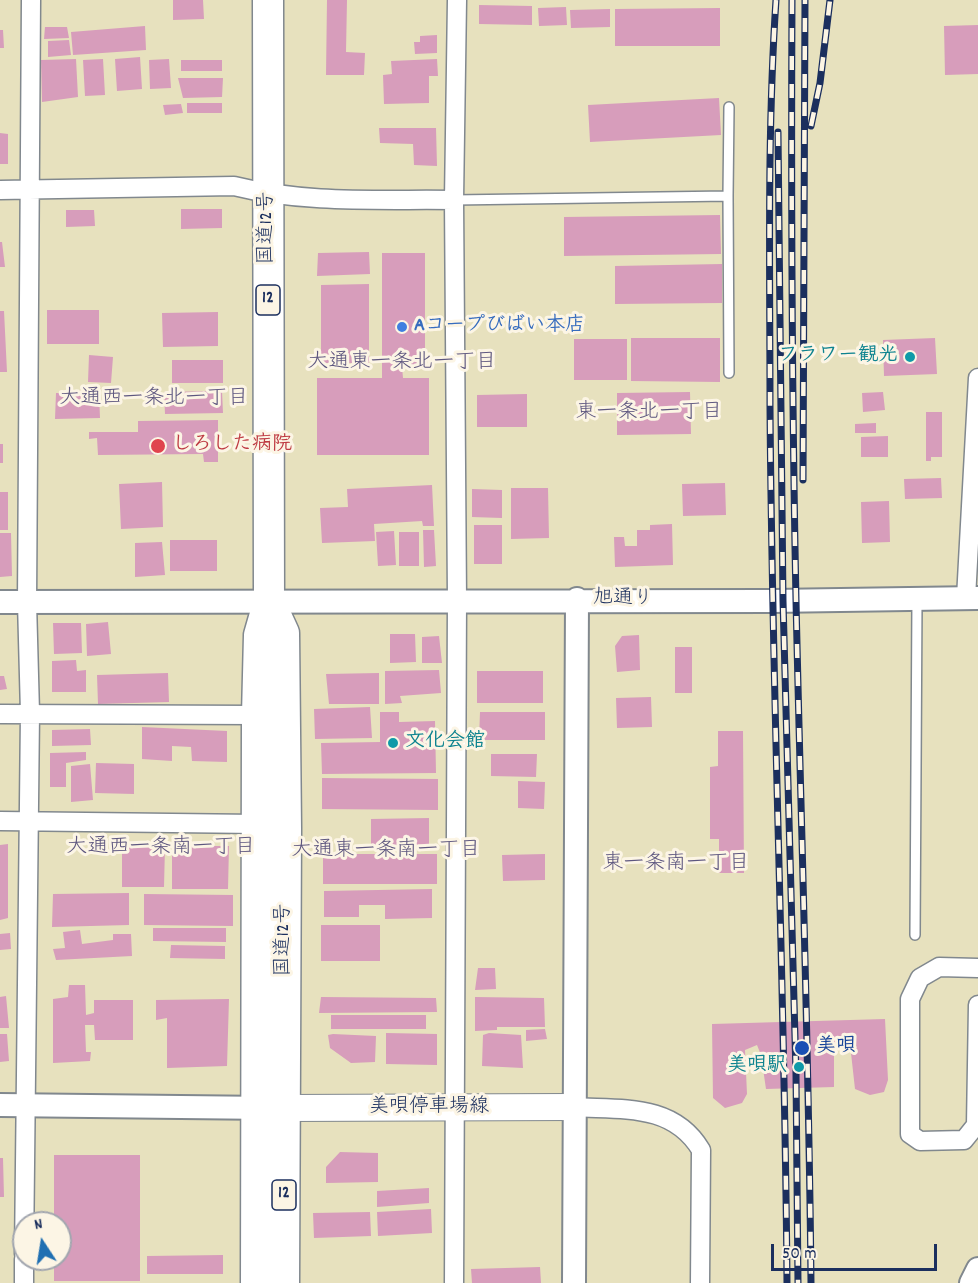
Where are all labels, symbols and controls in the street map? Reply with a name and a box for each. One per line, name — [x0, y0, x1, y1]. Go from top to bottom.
street label: 国道12号 — [256, 191, 280, 265]
road number: 12 — [256, 285, 280, 315]
place label: Aコープびばい本店 — [414, 315, 585, 339]
marker: Aコープびばい本店 — [395, 320, 409, 334]
place label: フラワー観光 — [778, 345, 898, 369]
marker: フラワー観光 — [903, 350, 917, 364]
district label: 大通東一条北一丁目 — [308, 351, 496, 377]
district label: 大通西一条北一丁目 — [60, 387, 248, 413]
district label: 東一条北一丁目 — [576, 401, 722, 427]
place label: しろした病院 — [172, 434, 292, 458]
marker: しろした病院 — [149, 437, 167, 455]
street label: 旭通り — [593, 587, 653, 613]
place label: 文化会館 — [405, 731, 485, 755]
marker: 文化会館 — [386, 736, 400, 750]
district label: 大通西一条南一丁目 — [67, 836, 255, 862]
district label: 大通東一条南一丁目 — [292, 839, 480, 865]
district label: 東一条南一丁目 — [603, 852, 749, 878]
street label: 国道12号 — [273, 903, 297, 977]
place label: 美唄 — [816, 1036, 856, 1060]
marker: 美唄 — [793, 1039, 811, 1057]
place label: 美唄駅 — [727, 1055, 787, 1079]
marker: 美唄駅 — [792, 1060, 806, 1074]
street label: 美唄停車場線 — [369, 1096, 489, 1120]
road number: 12 — [272, 1180, 296, 1210]
north arrow — [12, 1211, 72, 1271]
text: N — [32, 1213, 45, 1237]
scale bar — [774, 1232, 940, 1270]
text: 50 m — [782, 1242, 817, 1267]

